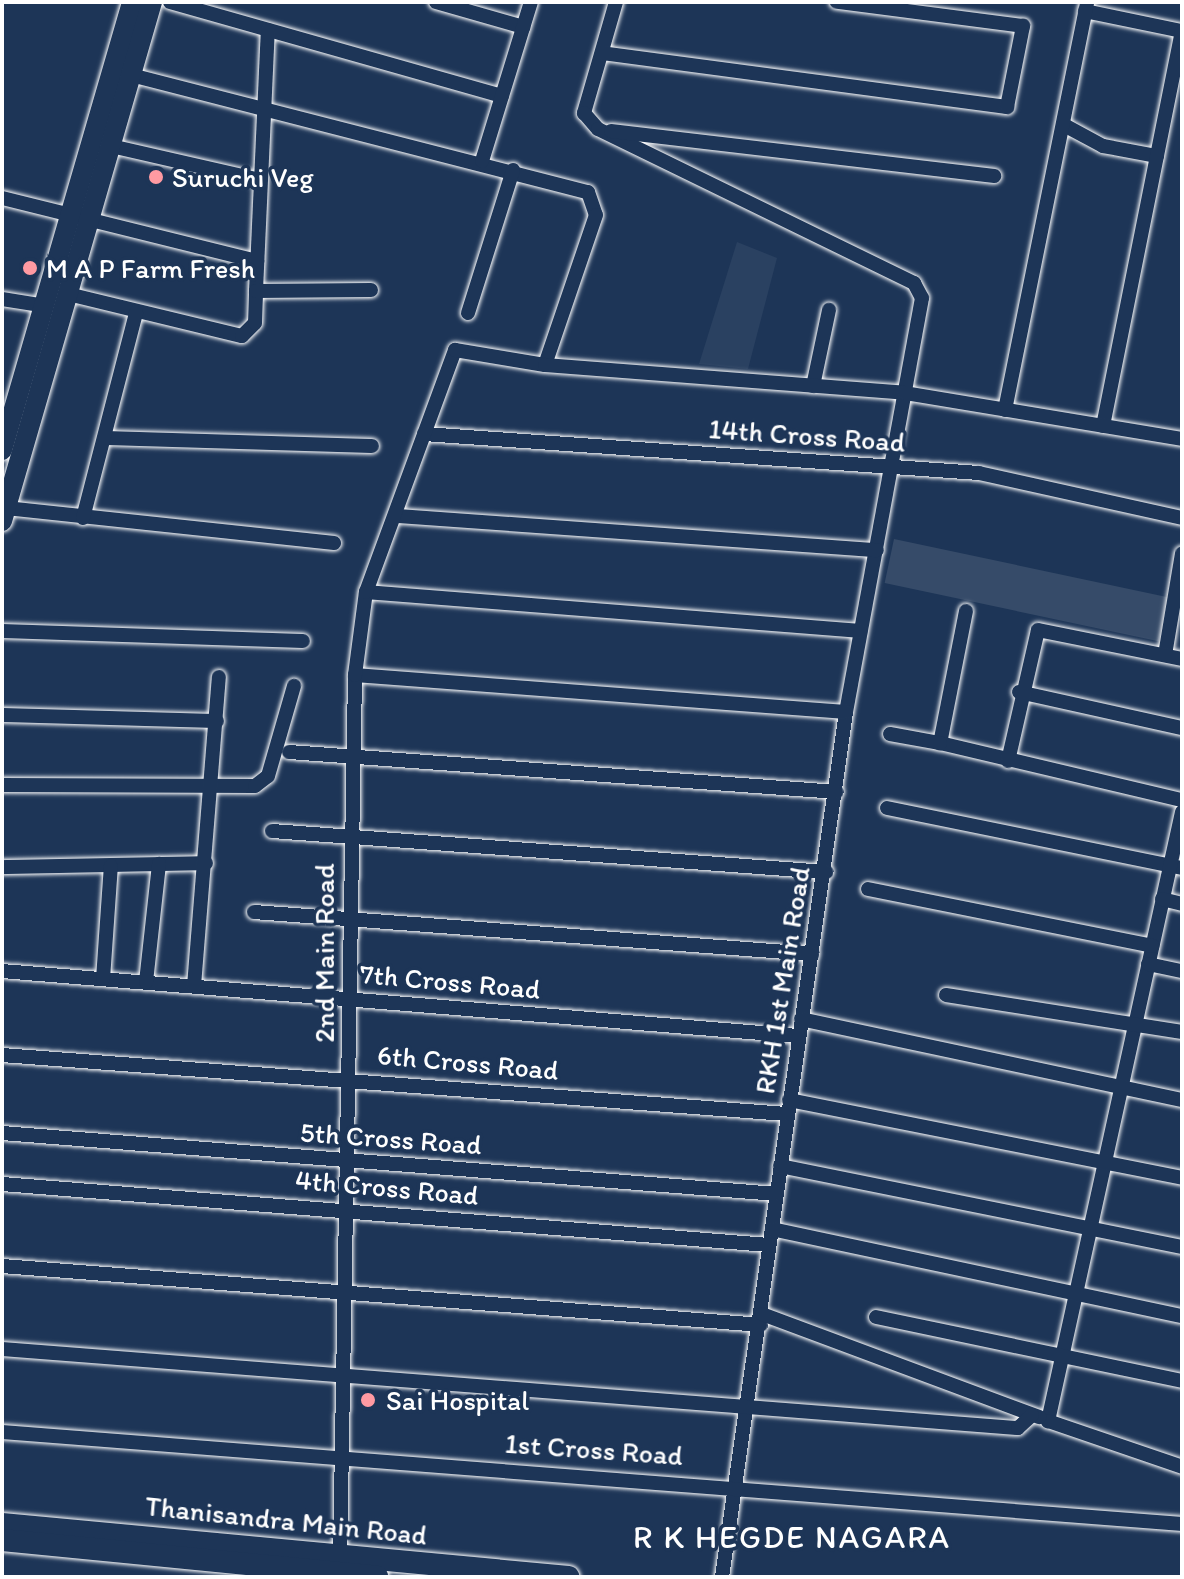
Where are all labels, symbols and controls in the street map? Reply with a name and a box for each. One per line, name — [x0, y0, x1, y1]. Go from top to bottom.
place label: Suruchi Veg — [172, 160, 314, 194]
marker: Suruchi Veg — [147, 168, 165, 186]
place label: M A P Farm Fresh — [46, 251, 255, 285]
marker: M A P Farm Fresh — [21, 259, 39, 277]
street label: 14th Cross Road — [708, 411, 906, 459]
street label: 2nd Main Road — [307, 864, 341, 1042]
street label: RKH 1st Main Road — [748, 865, 816, 1095]
street label: 7th Cross Road — [359, 956, 541, 1006]
street label: 6th Cross Road — [376, 1037, 560, 1087]
street label: 5th Cross Road — [300, 1115, 482, 1161]
street label: 4th Cross Road — [294, 1162, 480, 1212]
place label: Sai Hospital — [386, 1383, 530, 1417]
marker: Sai Hospital — [357, 1389, 379, 1411]
street label: 1st Cross Road — [504, 1426, 684, 1472]
street label: Thanisandra Main Road — [143, 1488, 429, 1552]
district label: R K HEGDE NAGARA — [632, 1518, 952, 1556]

